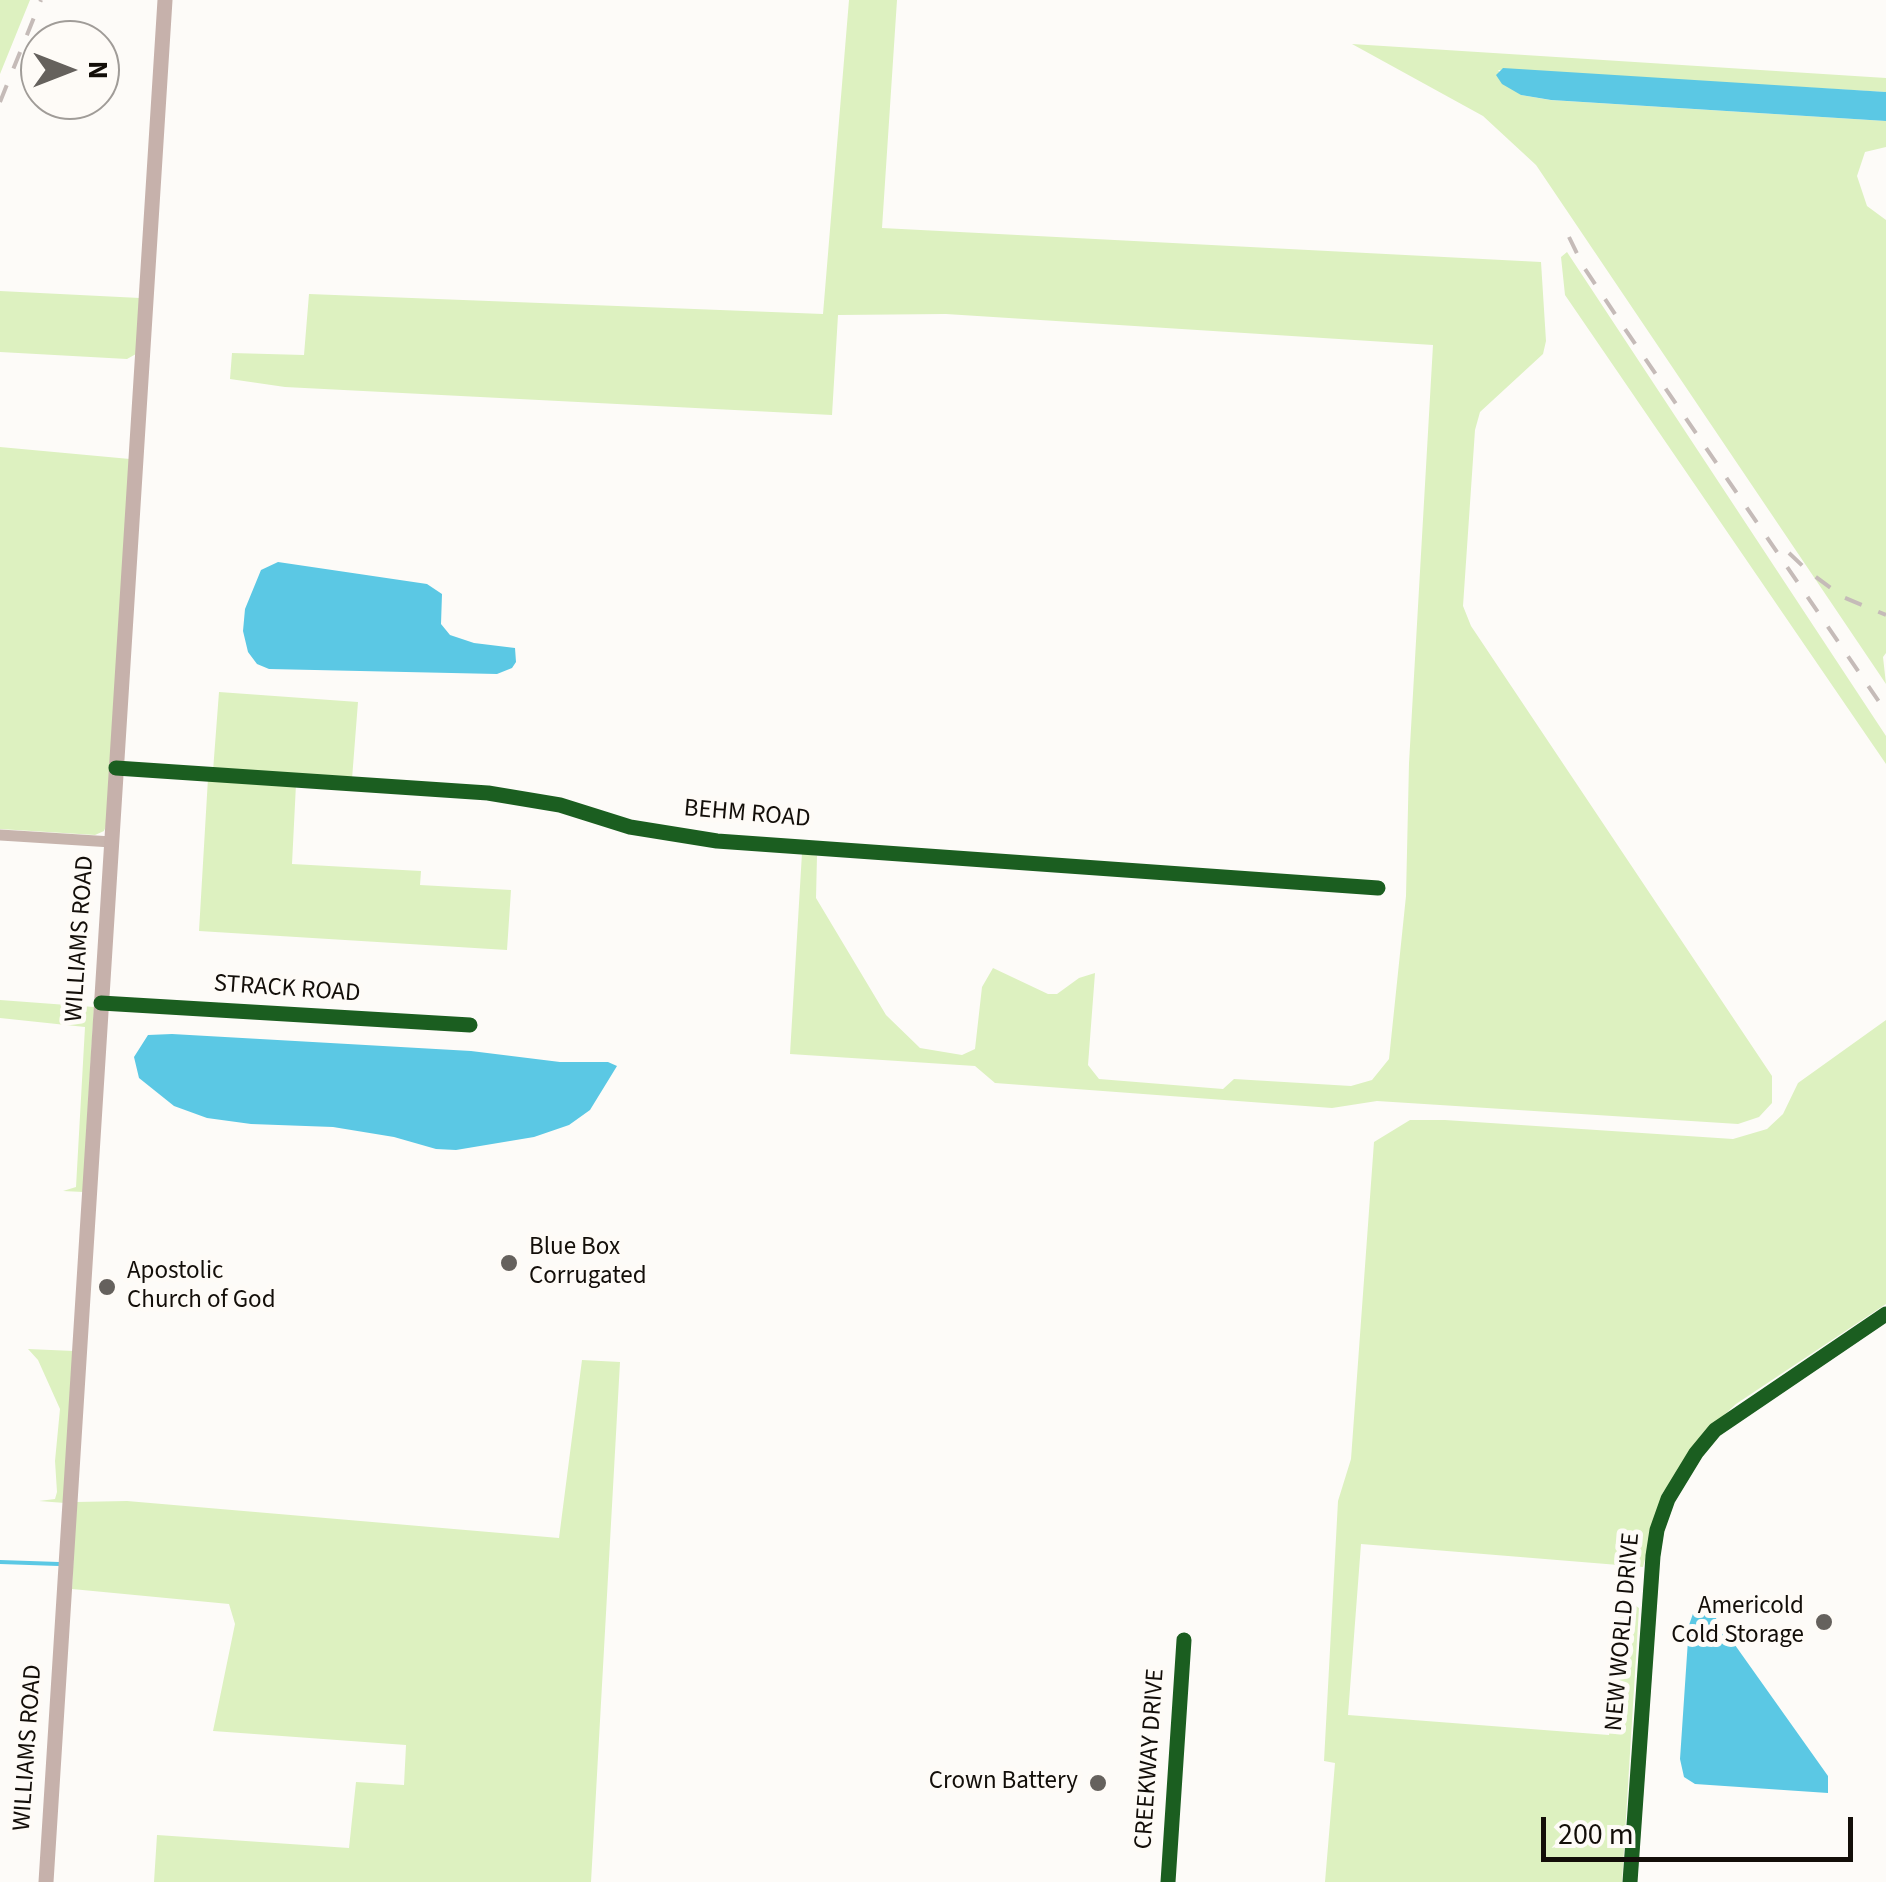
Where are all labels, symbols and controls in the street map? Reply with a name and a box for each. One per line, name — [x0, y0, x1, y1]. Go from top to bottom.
north arrow — [20, 20, 120, 120]
text: N — [78, 61, 118, 79]
street label: BEHM ROAD — [682, 795, 812, 835]
street label: WILLIAMS ROAD — [60, 855, 102, 1023]
street label: STRACK ROAD — [213, 970, 361, 1010]
place label: Blue Box Corrugated — [529, 1234, 647, 1293]
marker: Blue Box Corrugated — [498, 1252, 520, 1274]
place label: Apostolic Church of God — [127, 1258, 276, 1317]
marker: Apostolic Church of God — [96, 1276, 118, 1298]
street label: NEW WORLD DRIVE — [1600, 1532, 1648, 1732]
place label: Americold Cold Storage — [1671, 1593, 1804, 1652]
marker: Americold Cold Storage — [1813, 1611, 1835, 1633]
street label: WILLIAMS ROAD — [8, 1664, 50, 1832]
street label: CREEKWAY DRIVE — [1130, 1668, 1172, 1850]
place label: Crown Battery — [929, 1768, 1078, 1798]
marker: Crown Battery — [1087, 1772, 1109, 1794]
scale bar — [1546, 1797, 1858, 1859]
text: 200 m — [1558, 1813, 1634, 1856]

